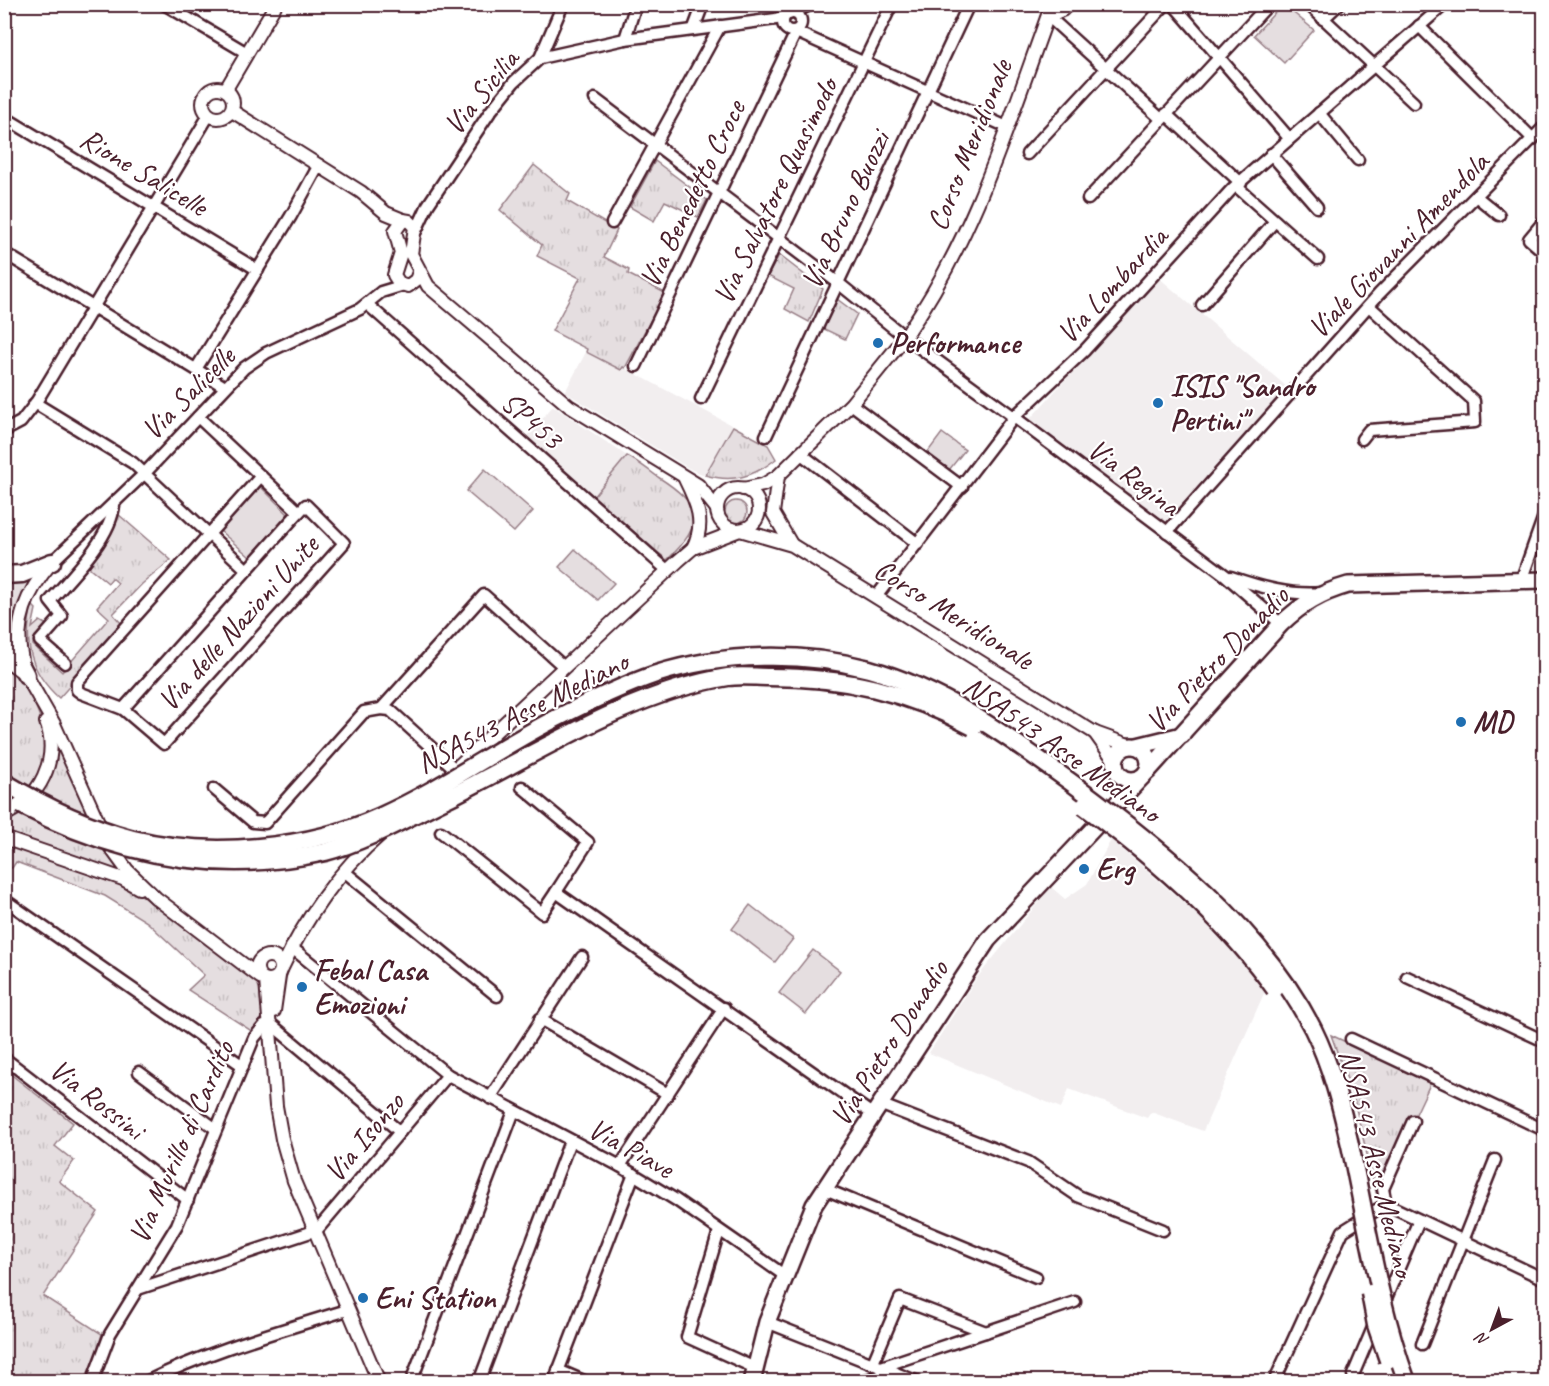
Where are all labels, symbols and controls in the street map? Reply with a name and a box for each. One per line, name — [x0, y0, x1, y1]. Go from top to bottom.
street label: Via Sicilia — [435, 39, 529, 142]
street label: Corso Meridionale — [918, 52, 1021, 236]
street label: Via Salvatore Quasimodo — [704, 69, 848, 310]
street label: Via Benedetto Croce — [630, 92, 755, 294]
street label: Rione Salicelle — [73, 119, 217, 226]
street label: Via Bruno Buozzi — [792, 122, 900, 295]
street label: Viale Giovanni Amendola — [1299, 142, 1498, 346]
street label: Via Lombardia — [1048, 217, 1178, 352]
place label: Performance — [890, 324, 1023, 362]
street label: Via Salicelle — [133, 336, 245, 448]
marker: Performance — [871, 336, 885, 350]
place label: ISIS "Sandro Pertini" — [1170, 367, 1317, 439]
street label: SP453 — [493, 383, 572, 459]
marker: ISIS "Sandro Pertini" — [1151, 396, 1165, 410]
street label: Via Regina — [1080, 430, 1189, 525]
street label: Via delle Nazioni Unite — [149, 526, 328, 719]
street label: Corso Meridionale — [867, 550, 1043, 679]
street label: Via Pietro Donadio — [1137, 576, 1298, 741]
street label: NSA543 Asse Mediano — [410, 641, 637, 782]
street label: NSA543 Asse Mediano — [956, 667, 1171, 833]
place label: MD — [1473, 703, 1515, 741]
marker: MD — [1454, 715, 1468, 729]
place label: Erg — [1096, 850, 1137, 888]
marker: Erg — [1077, 862, 1091, 876]
place label: Febal Casa Emozioni — [314, 951, 430, 1023]
street label: Via Pietro Donadio — [821, 952, 958, 1133]
marker: Febal Casa Emozioni — [295, 980, 309, 994]
street label: Via Murillo di Cardito — [119, 1034, 243, 1249]
street label: NSA543 Asse Mediano — [1330, 1046, 1424, 1284]
street label: Via Rossini — [42, 1050, 155, 1150]
street label: Via Isonzo — [315, 1083, 413, 1190]
street label: Via Piave — [582, 1109, 682, 1188]
place label: Eni Station — [375, 1279, 497, 1317]
marker: Eni Station — [356, 1291, 370, 1305]
north arrow — [1462, 1299, 1522, 1359]
text: N — [1470, 1327, 1493, 1350]

